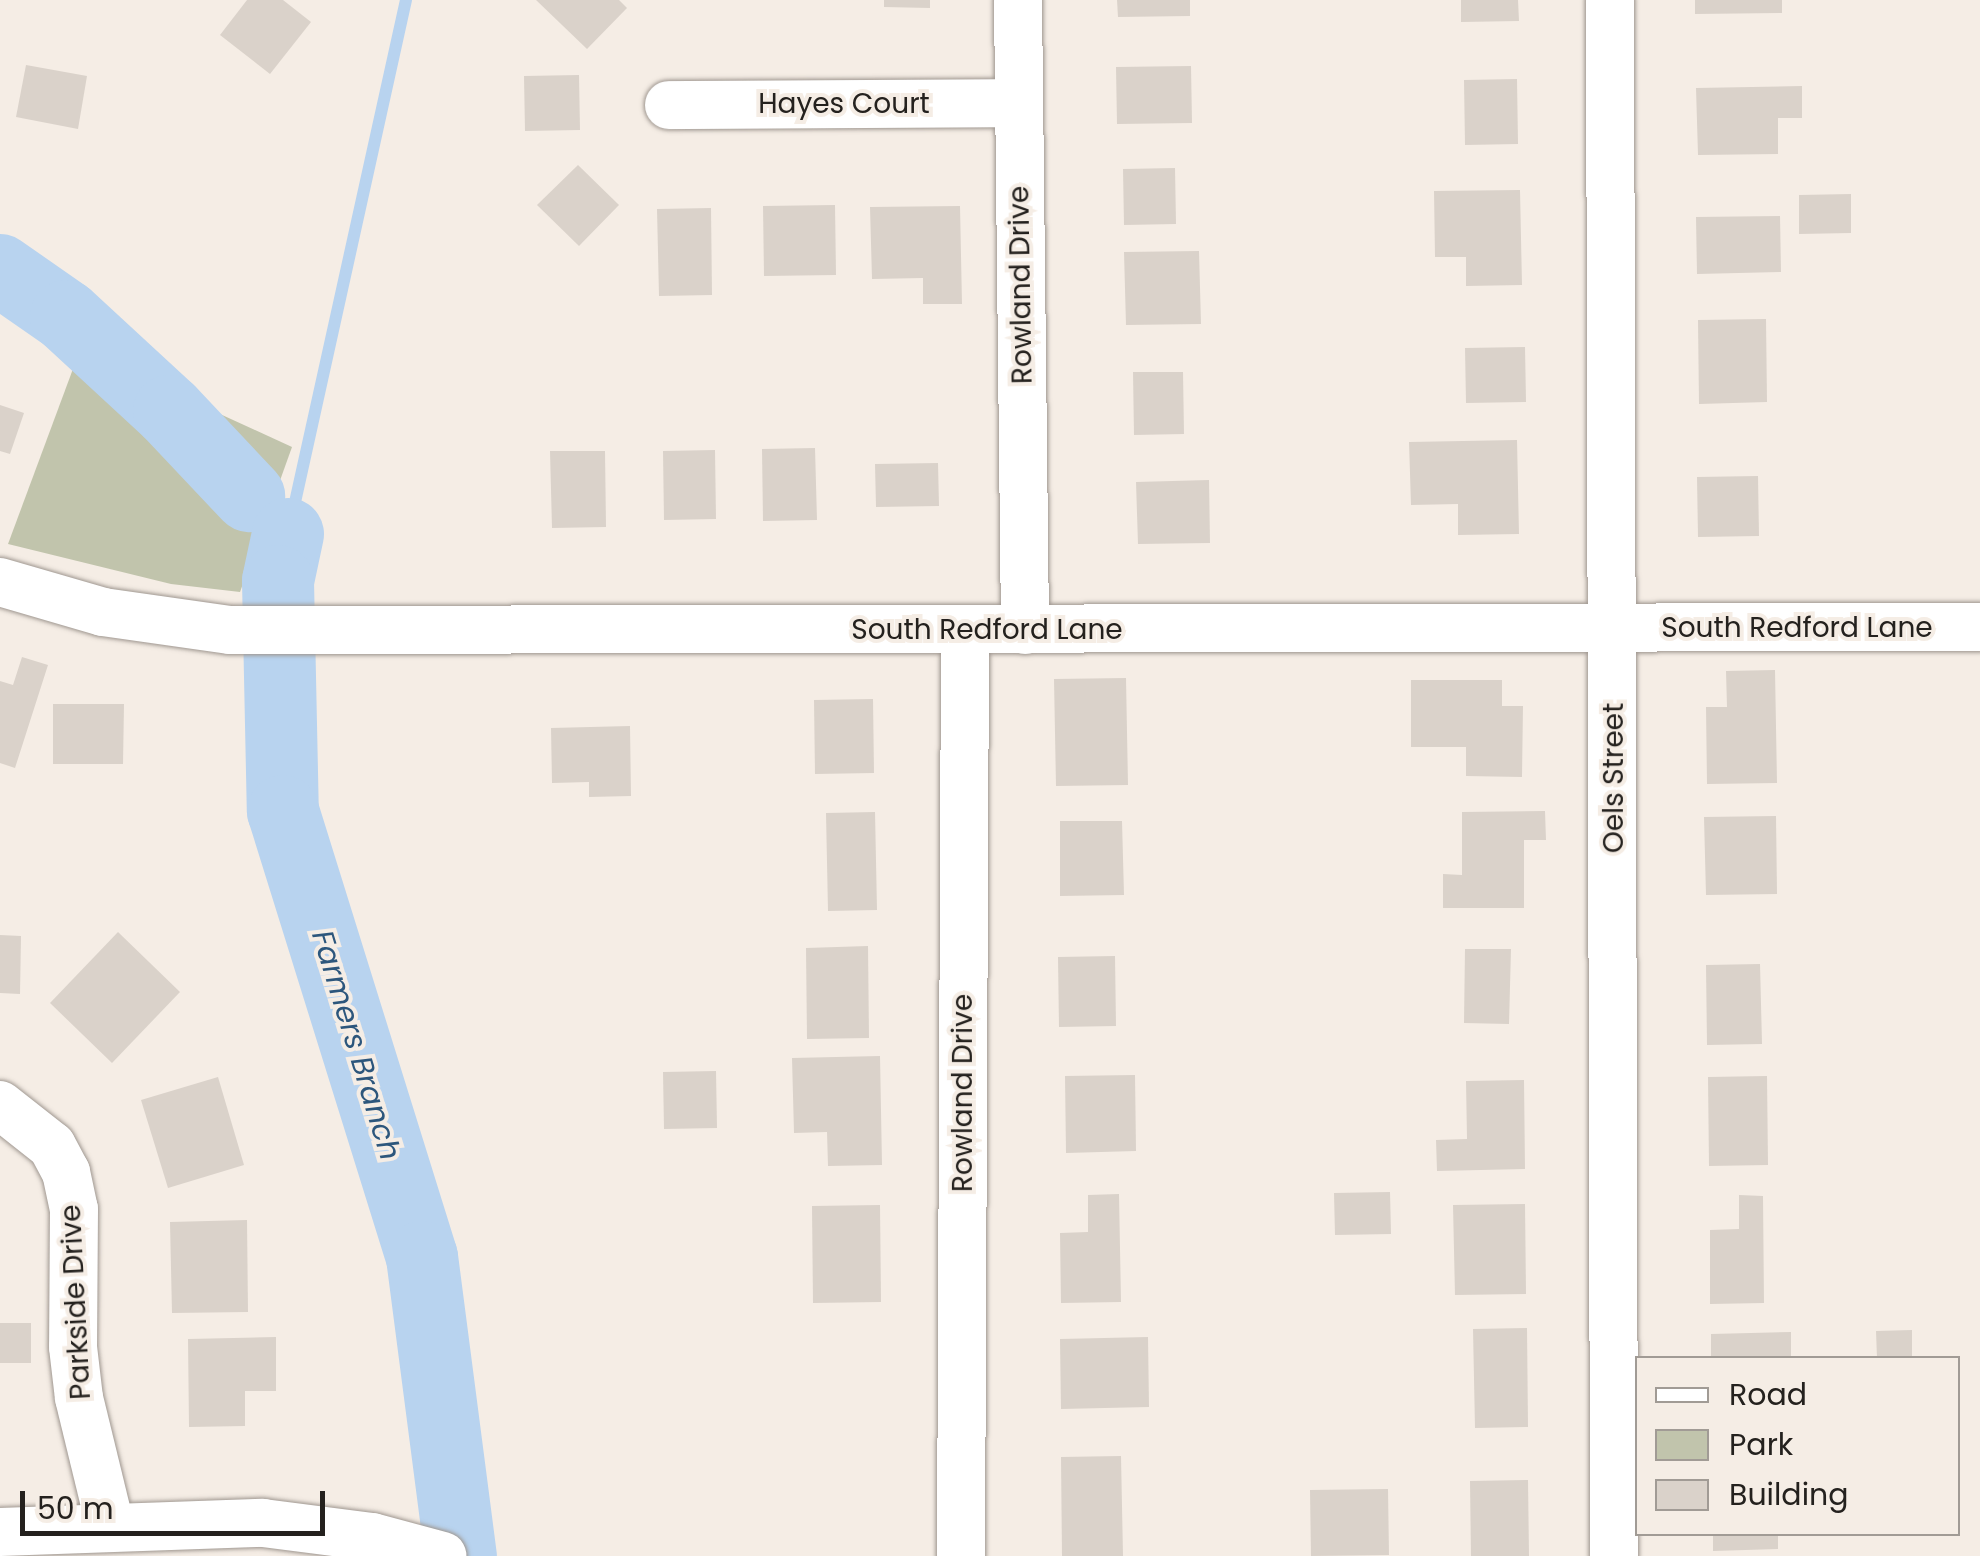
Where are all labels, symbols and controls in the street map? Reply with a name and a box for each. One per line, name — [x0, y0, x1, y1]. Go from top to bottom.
street label: Hayes Court — [758, 87, 930, 121]
street label: Rowland Drive — [1002, 186, 1040, 384]
street label: South Redford Lane — [1661, 611, 1933, 645]
street label: South Redford Lane — [851, 613, 1123, 647]
street label: Oels Street — [1597, 703, 1631, 853]
water label: Farmers Branch — [304, 926, 408, 1164]
street label: Rowland Drive — [946, 994, 980, 1192]
street label: Parkside Drive — [54, 1204, 98, 1400]
legend — [1635, 1356, 1960, 1536]
text: Road — [1729, 1373, 1807, 1416]
text: Park — [1729, 1423, 1793, 1466]
scale bar — [25, 1471, 330, 1533]
text: Building — [1729, 1473, 1849, 1516]
text: 50 m — [37, 1487, 114, 1530]

